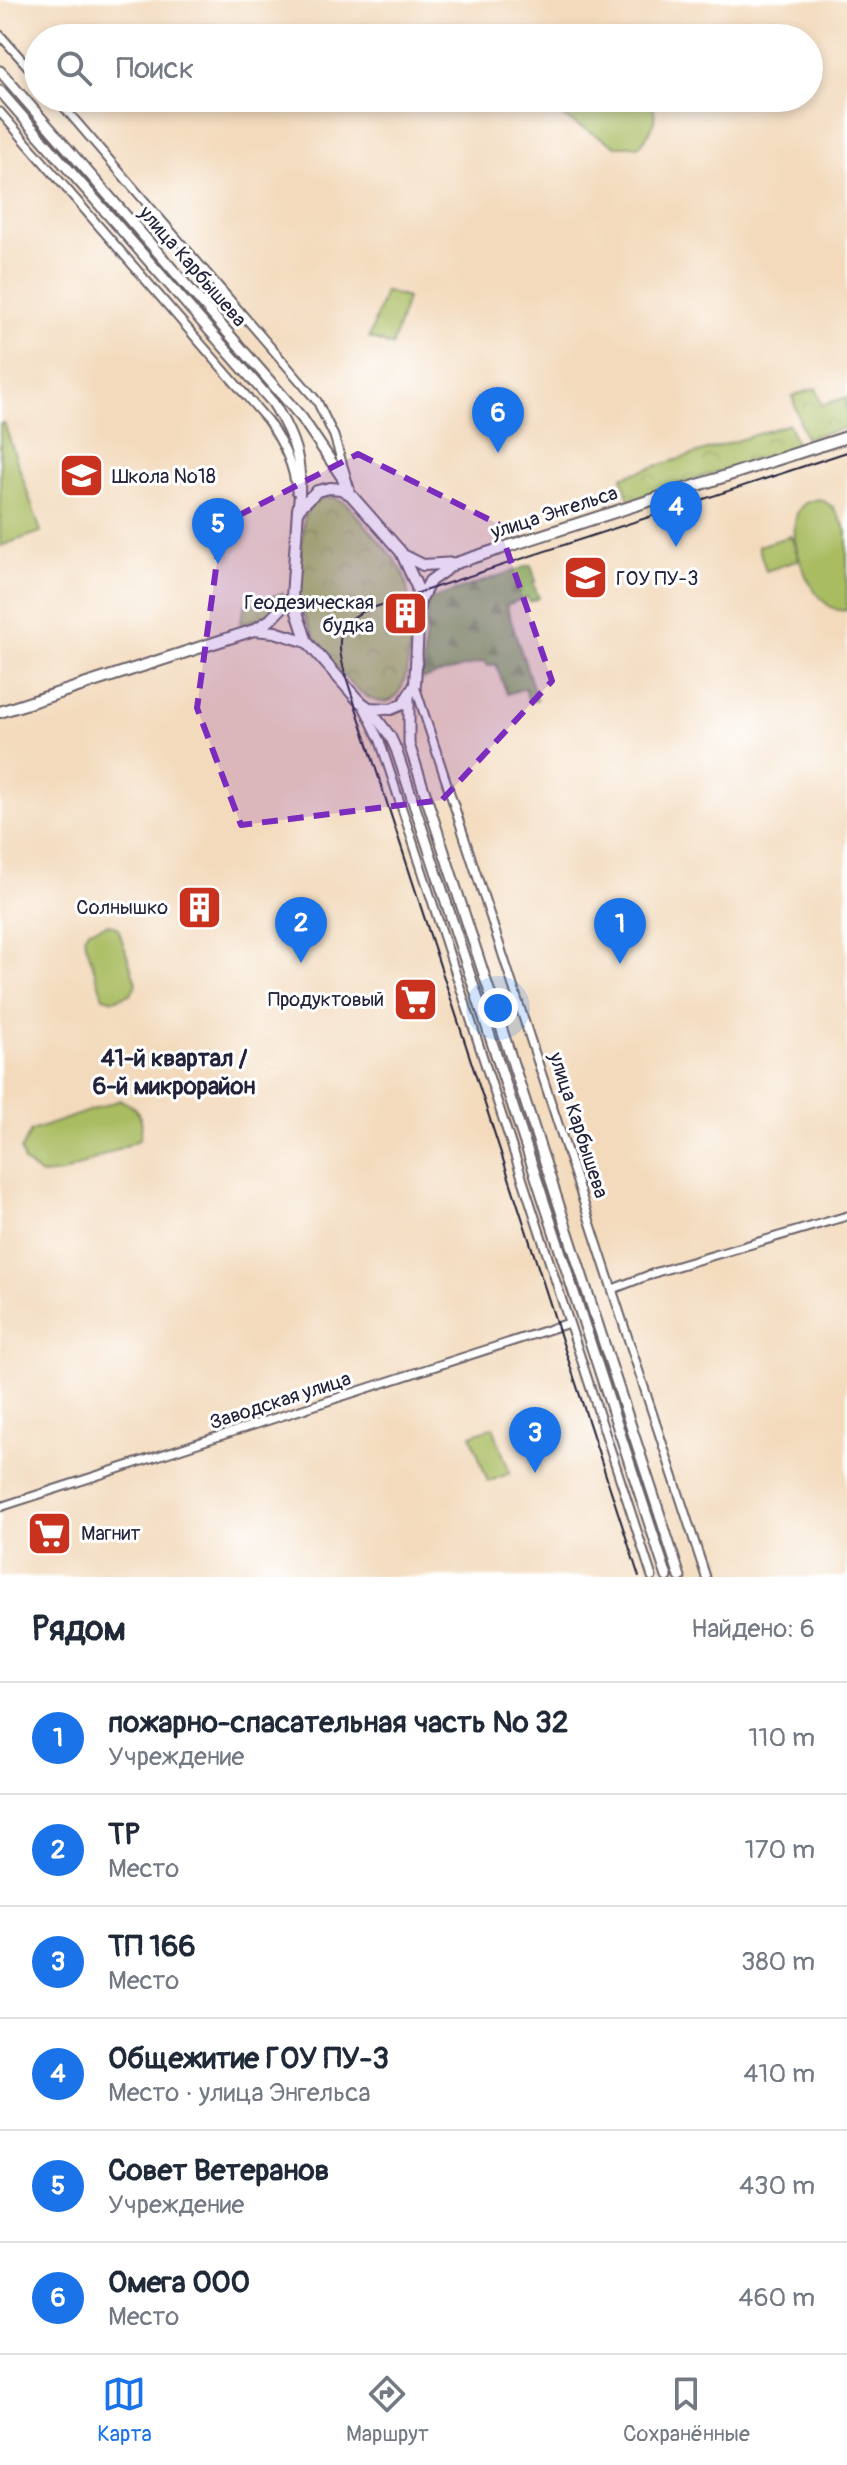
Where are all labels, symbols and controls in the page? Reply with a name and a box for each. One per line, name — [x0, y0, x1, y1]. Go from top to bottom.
search box — [24, 24, 823, 112]
icon: search — [52, 46, 96, 90]
text: Поиск — [116, 50, 194, 87]
street label: улица Карбышева — [133, 200, 252, 332]
pin: 6 — [472, 387, 524, 453]
school or university icon: Школа №18 — [57, 452, 105, 500]
place label: Школа №18 — [112, 464, 216, 489]
street label: улица Энгельса — [487, 480, 621, 545]
pin: 4 — [650, 481, 702, 547]
pin: 5 — [192, 498, 244, 564]
school or university icon: ГОУ ПУ-3 — [561, 554, 609, 602]
place label: ГОУ ПУ-3 — [616, 566, 698, 591]
building icon: Геодезическая будка — [381, 589, 429, 637]
place label: Геодезическая будка — [244, 590, 374, 638]
building icon: Солнышко — [175, 883, 223, 931]
place label: Солнышко — [76, 895, 168, 920]
pin: 2 — [275, 897, 327, 963]
pin: 1 — [594, 898, 646, 964]
supermarket icon: Продуктовый — [391, 975, 439, 1023]
place label: Продуктовый — [268, 987, 384, 1012]
your location — [478, 988, 518, 1028]
district label: 41-й квартал / 6-й микрорайон — [93, 1044, 255, 1101]
street label: улица Карбышева — [543, 1048, 614, 1201]
street label: Заводская улица — [206, 1366, 354, 1435]
pin: 3 — [509, 1407, 561, 1473]
supermarket icon: Магнит — [26, 1509, 74, 1557]
place label: Магнит — [81, 1521, 140, 1546]
text: Рядом — [32, 1608, 126, 1651]
text: Найдено: 6 — [691, 1613, 815, 1645]
text: пожарно-спасательная часть № 32 — [108, 1704, 569, 1741]
text: 1 — [53, 1722, 63, 1754]
text: 110 m — [748, 1722, 815, 1754]
text: Учреждение — [108, 1741, 244, 1773]
text: ТР — [108, 1816, 140, 1853]
text: 2 — [51, 1834, 65, 1866]
text: 170 m — [745, 1834, 815, 1866]
text: Место — [108, 1853, 179, 1885]
text: ТП 166 — [108, 1928, 196, 1965]
text: 3 — [51, 1946, 65, 1978]
text: 380 m — [741, 1946, 815, 1978]
text: Место — [108, 1965, 179, 1997]
text: Общежитие ГОУ ПУ-3 — [108, 2040, 389, 2077]
text: 4 — [50, 2058, 66, 2090]
text: 410 m — [743, 2058, 815, 2090]
text: Место · улица Энгельса — [108, 2077, 370, 2109]
text: Совет Ветеранов — [108, 2152, 329, 2189]
text: 5 — [51, 2170, 65, 2202]
text: 430 m — [739, 2170, 815, 2202]
text: Учреждение — [108, 2189, 244, 2221]
text: Омега ООО — [108, 2264, 249, 2301]
text: 6 — [50, 2282, 66, 2314]
text: 460 m — [738, 2282, 815, 2314]
text: Место — [108, 2301, 179, 2333]
tab: Карта — [97, 2372, 152, 2448]
tab: Маршрут — [346, 2372, 429, 2448]
tab: Сохранённые — [623, 2372, 750, 2448]

